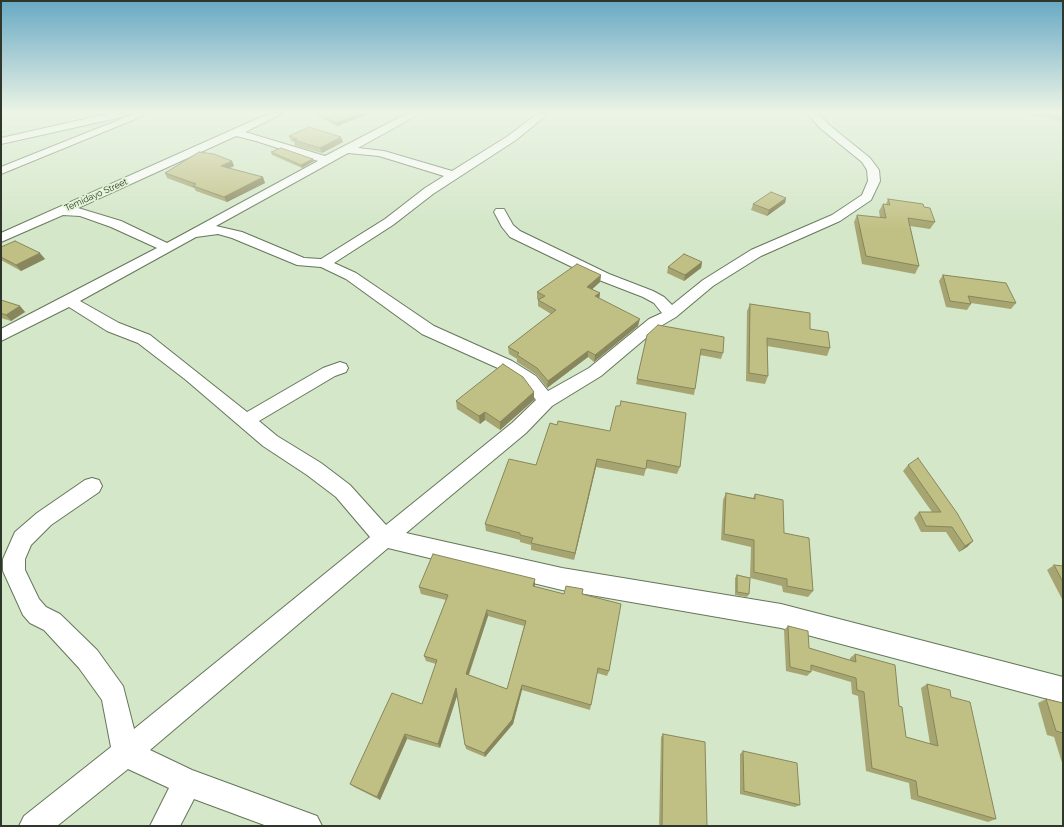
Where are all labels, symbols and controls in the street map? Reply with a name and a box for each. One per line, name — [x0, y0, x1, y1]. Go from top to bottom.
street label: Temidayo Street — [63, 176, 129, 214]

